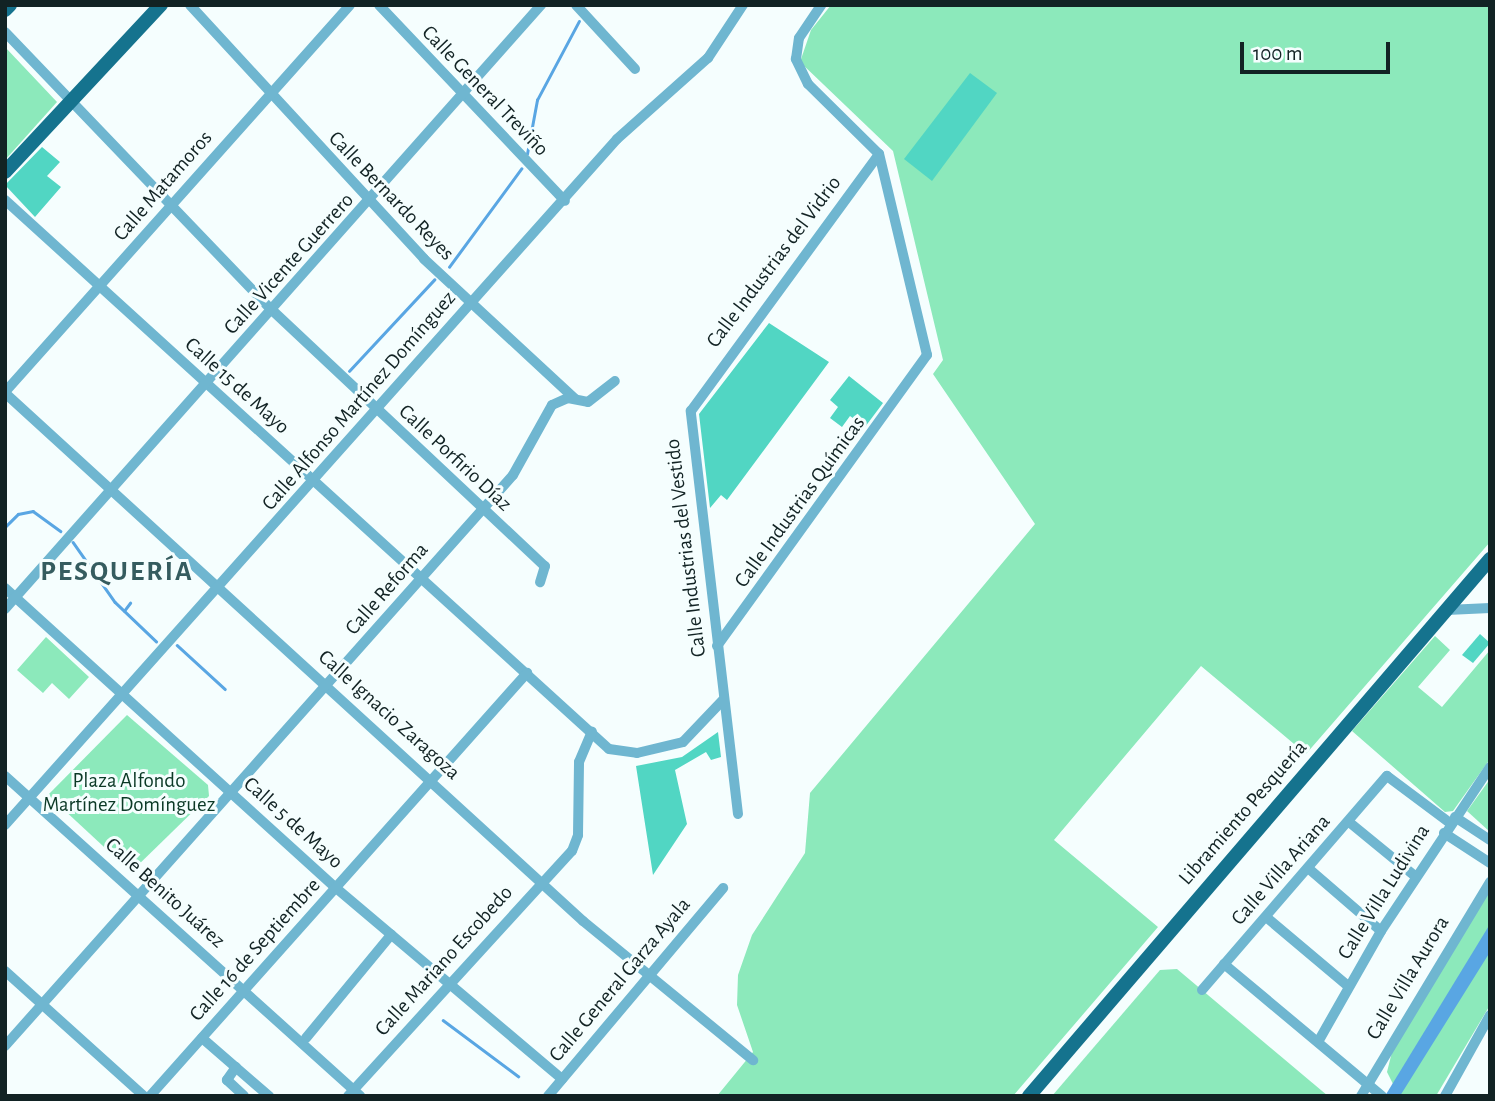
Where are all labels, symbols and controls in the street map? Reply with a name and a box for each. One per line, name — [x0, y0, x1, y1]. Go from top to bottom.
street label: Calle General Treviño — [416, 20, 554, 162]
scale bar — [1243, 28, 1394, 72]
text: 100 m — [1253, 43, 1303, 64]
street label: Calle Matamoros — [108, 126, 218, 246]
street label: Calle Bernardo Reyes — [323, 126, 459, 266]
street label: Calle Industrias del Vidrio — [701, 171, 847, 353]
street label: Calle Vicente Guerrero — [219, 188, 359, 340]
street label: Calle Alfonso Martínez Domínguez — [257, 286, 461, 516]
street label: Calle 15 de Mayo — [179, 332, 295, 440]
street label: Calle Porfirio Díaz — [393, 399, 517, 517]
street label: Calle Industrias Químicas — [729, 411, 871, 593]
street label: Calle Industrias del Vestido — [660, 437, 712, 659]
street label: Calle Reforma — [340, 538, 434, 640]
district label: PESQUERÍA — [41, 555, 193, 589]
street label: Calle Ignacio Zaragoza — [313, 645, 465, 785]
street label: Libramiento Pesquería — [1173, 736, 1313, 890]
park label: Plaza Alfondo Martínez Domínguez — [43, 768, 215, 818]
street label: Calle 5 de Mayo — [238, 772, 348, 874]
street label: Calle Villa Ariana — [1226, 809, 1336, 931]
street label: Calle Villa Ludivina — [1332, 820, 1436, 964]
street label: Calle Benito Juárez — [100, 833, 230, 953]
street label: Calle 16 de Septiembre — [184, 873, 326, 1027]
street label: Calle Mariano Escobedo — [370, 881, 518, 1041]
street label: Calle General Garza Ayala — [544, 893, 696, 1067]
street label: Calle Villa Aurora — [1361, 912, 1455, 1044]

